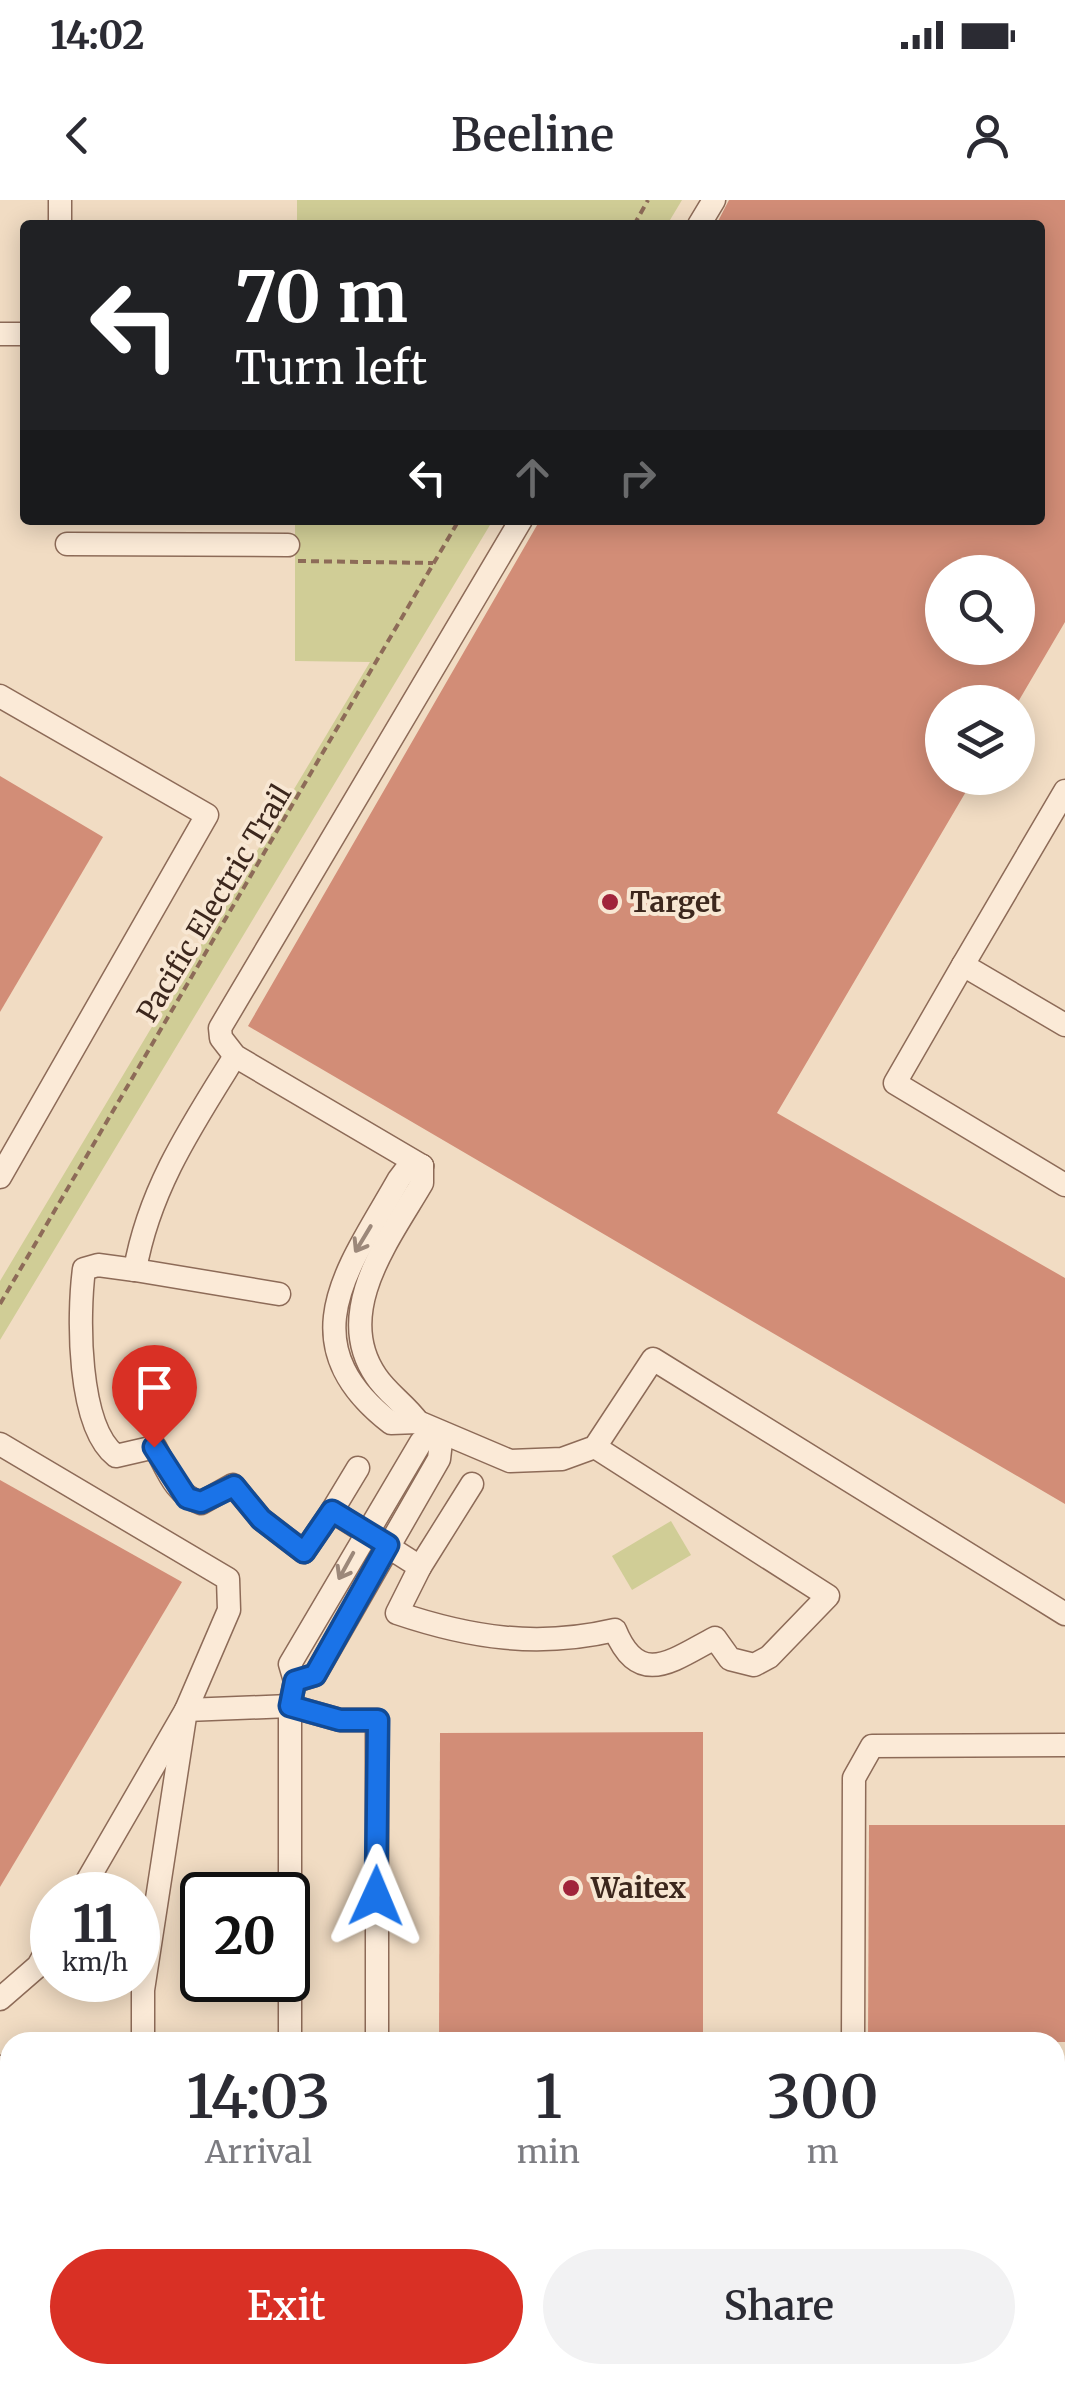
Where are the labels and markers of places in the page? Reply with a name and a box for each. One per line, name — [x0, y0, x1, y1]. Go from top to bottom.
place label: Target — [630, 884, 721, 920]
marker: Target — [599, 891, 621, 913]
pin — [112, 1345, 197, 1448]
place label: Waitex — [590, 1870, 687, 1906]
marker: Waitex — [560, 1877, 582, 1899]

